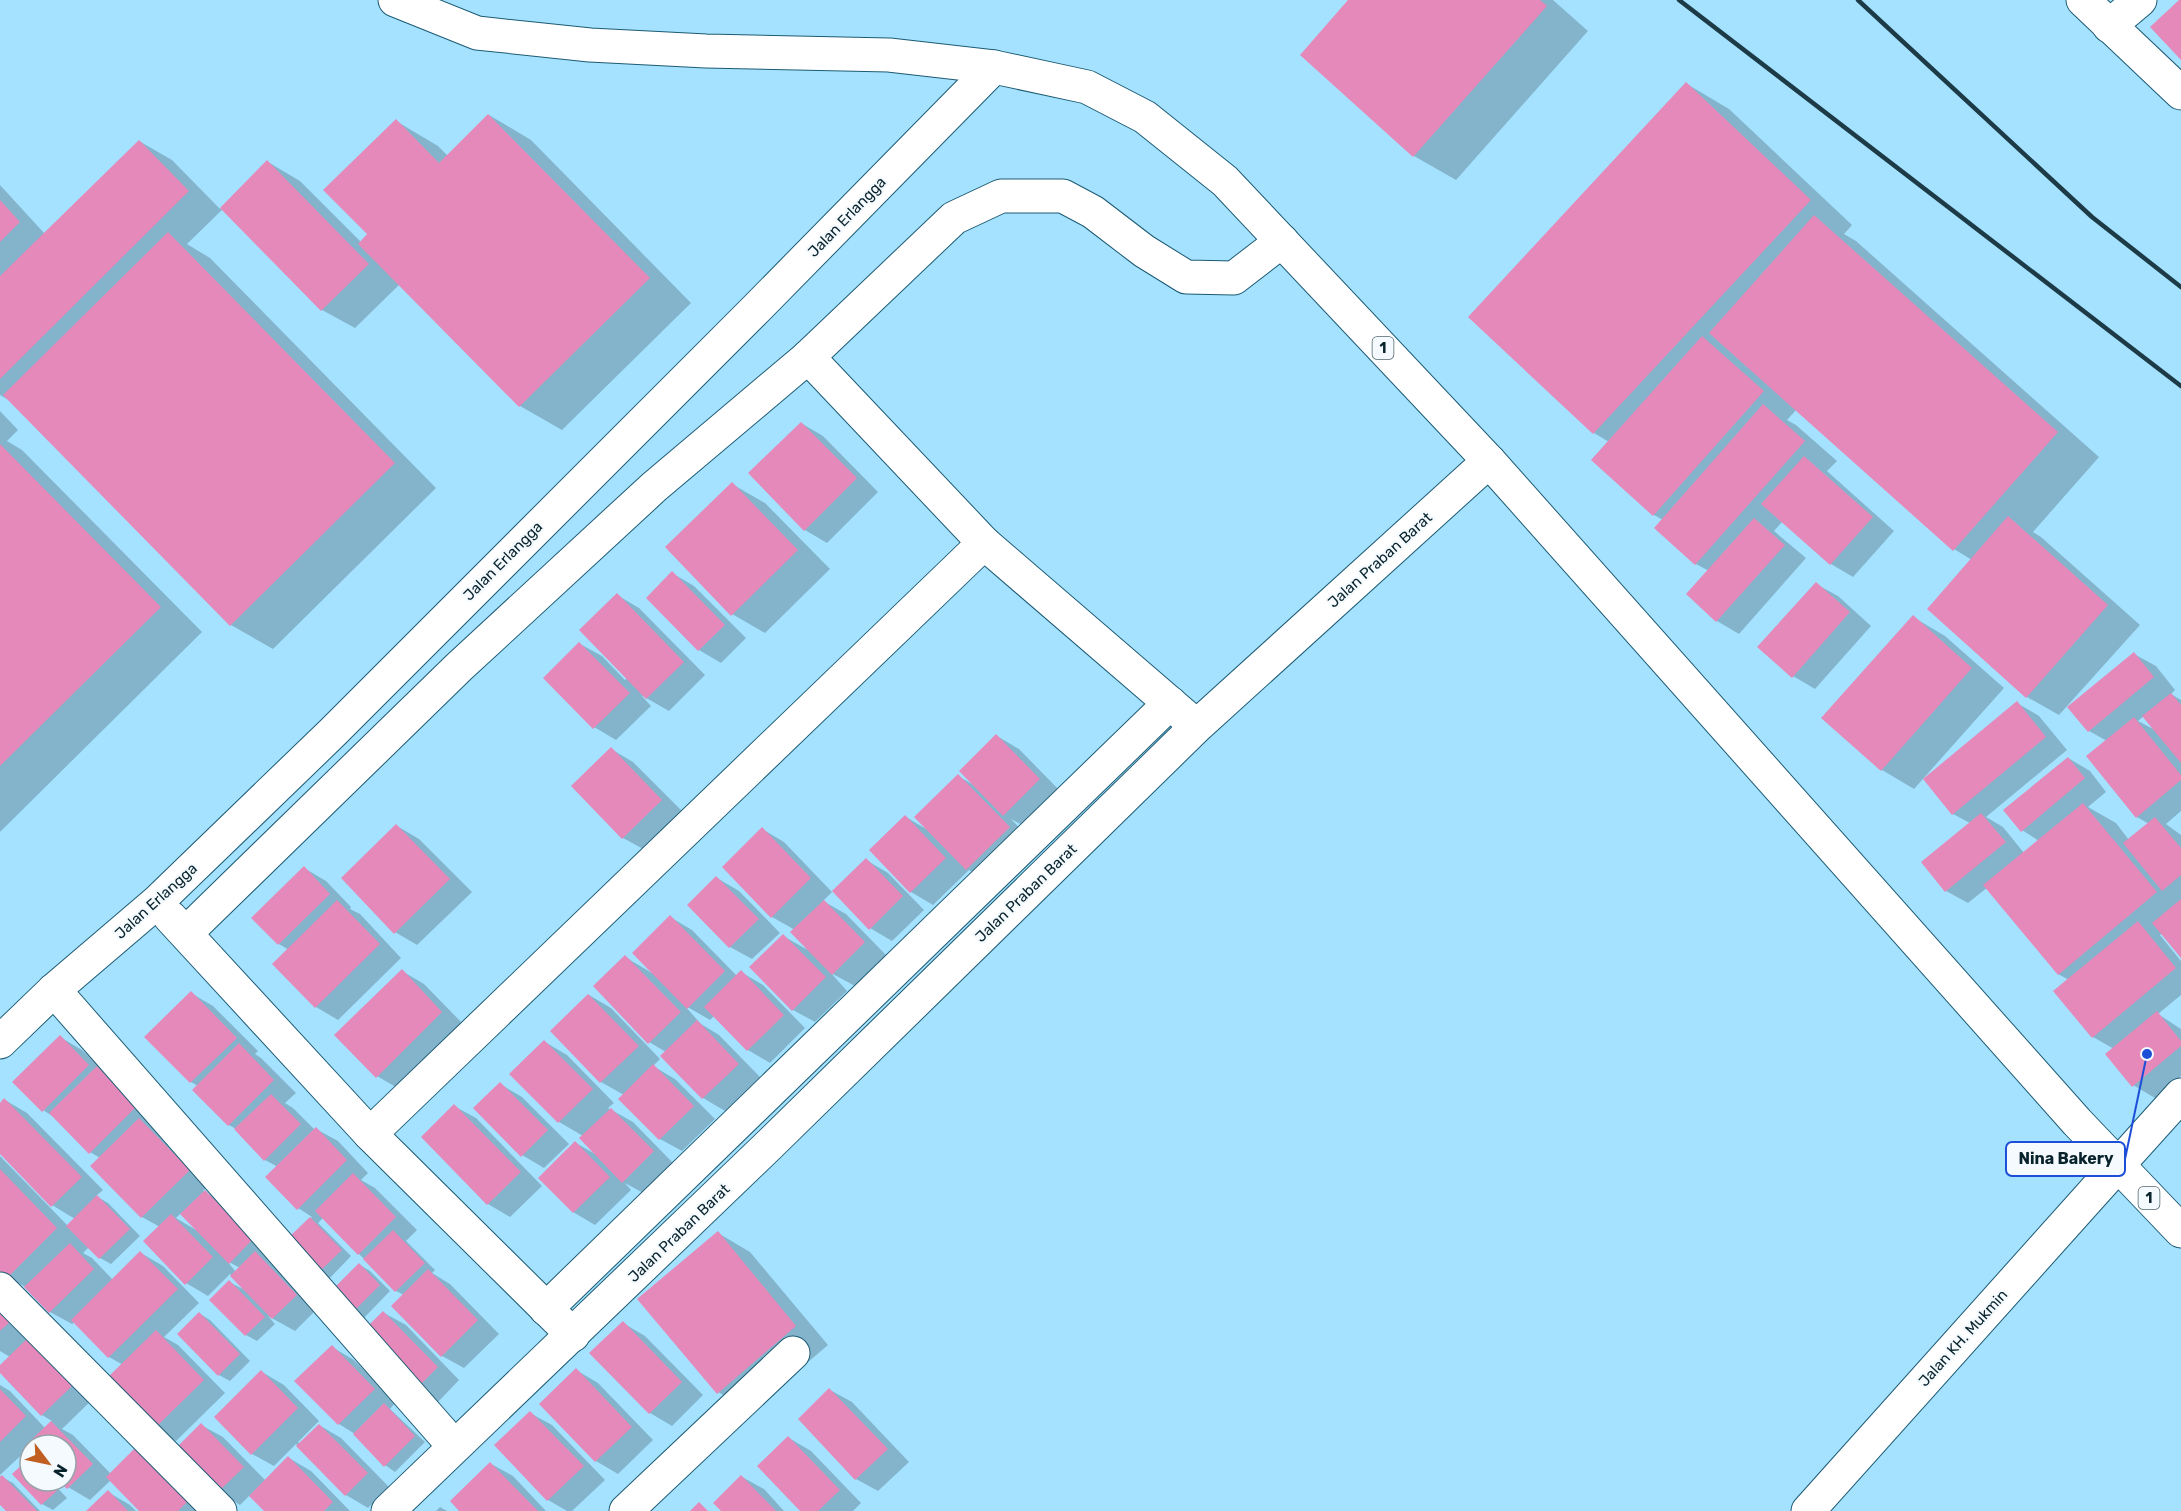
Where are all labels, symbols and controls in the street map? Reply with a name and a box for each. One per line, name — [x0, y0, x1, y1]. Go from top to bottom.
street label: Jalan Erlangga — [804, 173, 890, 261]
road number: 1 — [1372, 337, 1394, 359]
street label: Jalan Praban Barat — [1324, 508, 1436, 611]
street label: Jalan Erlangga — [460, 518, 546, 604]
street label: Jalan Praban Barat — [972, 840, 1080, 946]
street label: Jalan Erlangga — [111, 859, 201, 943]
callout: Nina Bakery — [2006, 1142, 2125, 1176]
text: Nina Bakery — [2018, 1149, 2114, 1168]
street label: Jalan Praban Barat — [625, 1180, 733, 1286]
road number: 1 — [2138, 1187, 2160, 1209]
street label: Jalan KH. Mukmin — [1915, 1286, 2011, 1390]
north arrow — [18, 1433, 78, 1493]
text: N — [49, 1461, 71, 1481]

